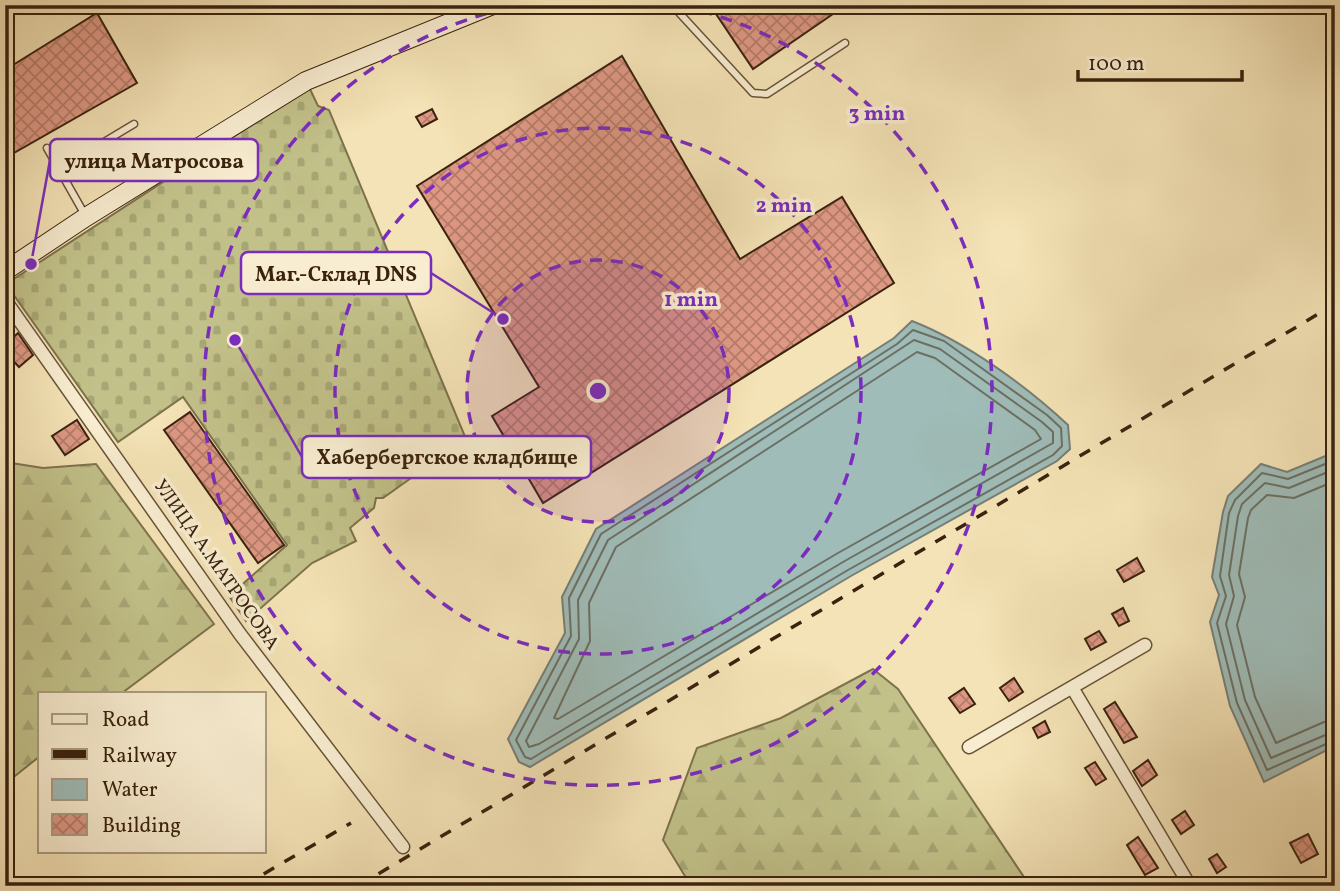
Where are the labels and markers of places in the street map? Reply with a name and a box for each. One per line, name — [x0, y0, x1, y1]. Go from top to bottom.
callout: улица Матросова — [50, 139, 258, 181]
callout: Маг.-Склад DNS — [241, 252, 431, 294]
centre of rings — [586, 379, 610, 403]
callout: Хабербергское кладбище — [302, 436, 591, 478]

